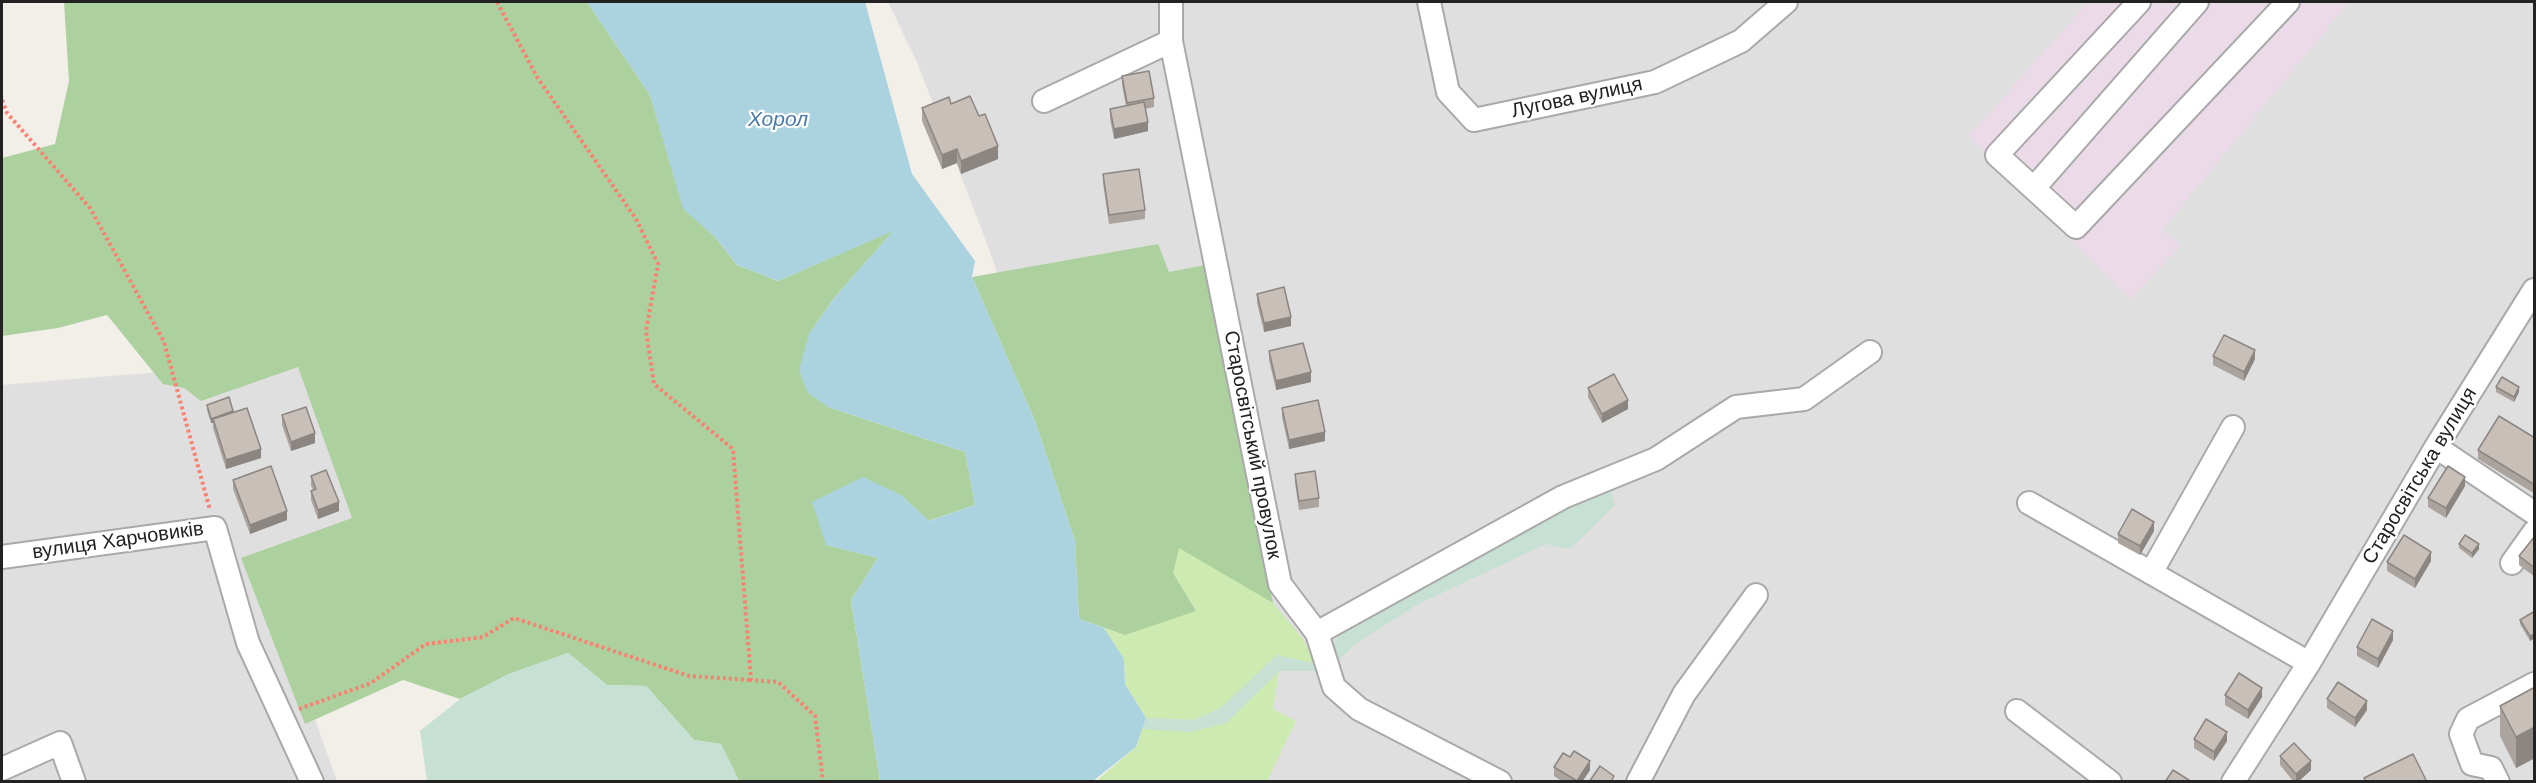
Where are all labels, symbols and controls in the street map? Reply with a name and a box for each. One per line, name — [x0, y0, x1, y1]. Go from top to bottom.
street label: Лугова вулиця — [1509, 72, 1645, 124]
water label: Хорол — [748, 107, 808, 133]
street label: Старосвітський провулок — [1218, 329, 1286, 561]
street label: Старосвітська вулиця — [2358, 383, 2482, 569]
street label: вулиця Харчовиків — [31, 517, 205, 565]

